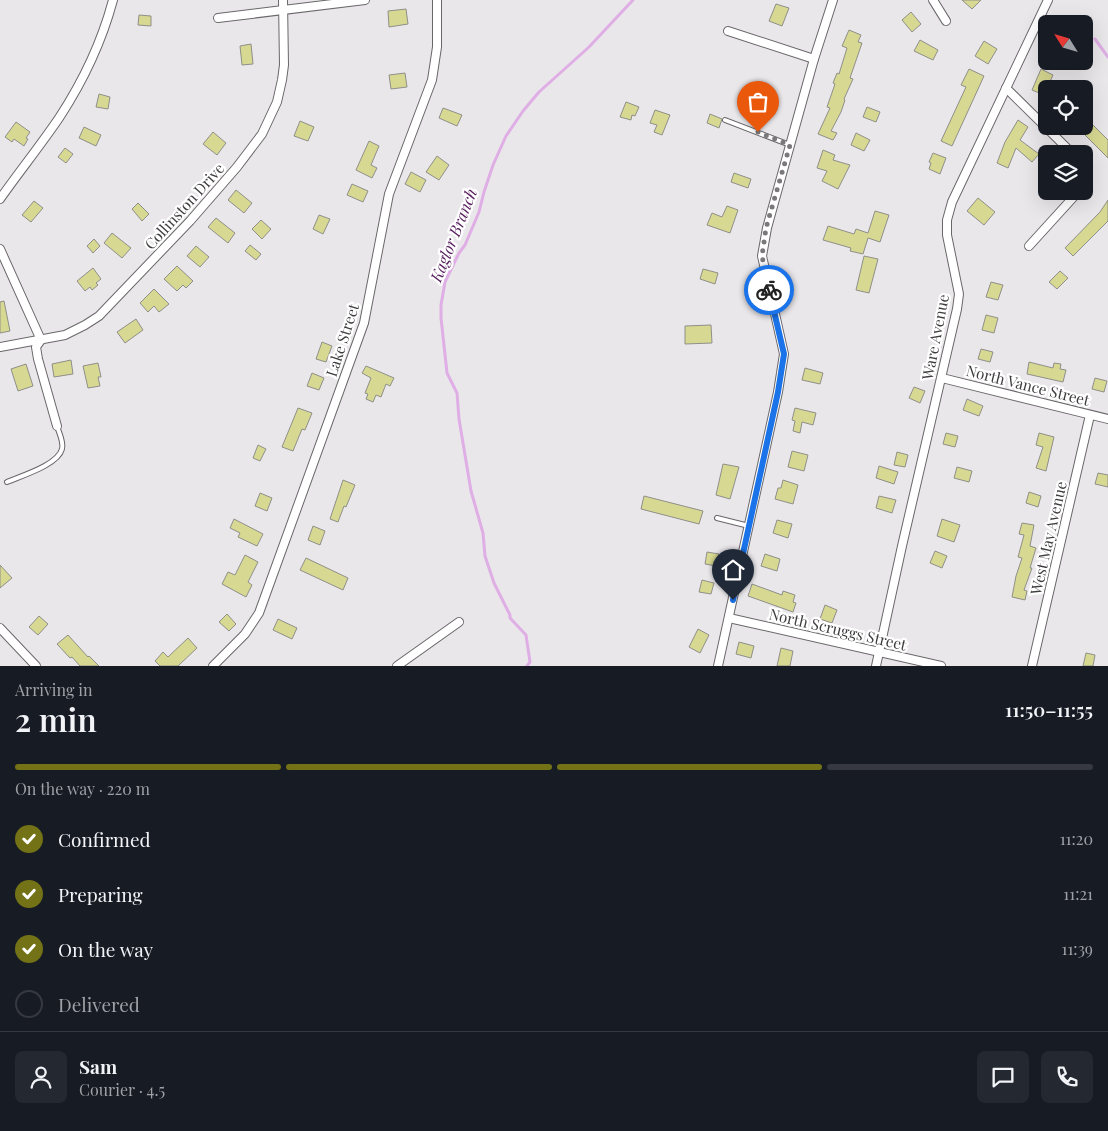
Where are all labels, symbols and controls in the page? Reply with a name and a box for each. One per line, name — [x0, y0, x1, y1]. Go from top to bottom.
north arrow — [1038, 15, 1092, 70]
map controls — [1038, 15, 1093, 200]
button: locate — [1038, 80, 1093, 135]
pin — [737, 81, 779, 132]
icon: bag — [744, 88, 772, 116]
button: layers — [1038, 145, 1093, 200]
street label: Collinston Drive — [140, 158, 228, 254]
water label: Kaglor Branch — [424, 185, 481, 286]
courier — [744, 265, 794, 315]
icon: bike — [755, 276, 783, 304]
street label: Ware Avenue — [917, 292, 953, 383]
street label: Lake Street — [321, 300, 363, 379]
street label: North Vance Street — [964, 360, 1092, 410]
street label: West May Avenue — [1025, 479, 1071, 598]
pin — [712, 549, 754, 600]
icon: home — [719, 556, 747, 584]
street label: North Scruggs Street — [767, 603, 909, 655]
text: Arriving in — [15, 679, 93, 700]
text: 11:50–11:55 — [1005, 696, 1093, 722]
text: 2 min — [15, 697, 97, 740]
text: On the way · 220 m — [15, 778, 150, 799]
icon: check — [15, 825, 43, 853]
text: Confirmed — [58, 826, 151, 852]
text: 11:20 — [1060, 828, 1093, 849]
icon: check — [15, 880, 43, 908]
text: Preparing — [58, 881, 143, 907]
text: 11:21 — [1063, 883, 1093, 904]
icon: check — [15, 935, 43, 963]
text: On the way — [58, 936, 153, 962]
text: 11:39 — [1062, 938, 1093, 959]
text: Delivered — [58, 991, 140, 1017]
button: person — [15, 1051, 67, 1103]
button: chat — [977, 1051, 1029, 1103]
button: phone — [1041, 1051, 1093, 1103]
text: Sam — [79, 1053, 117, 1079]
text: Courier · 4.5 — [79, 1079, 165, 1100]

